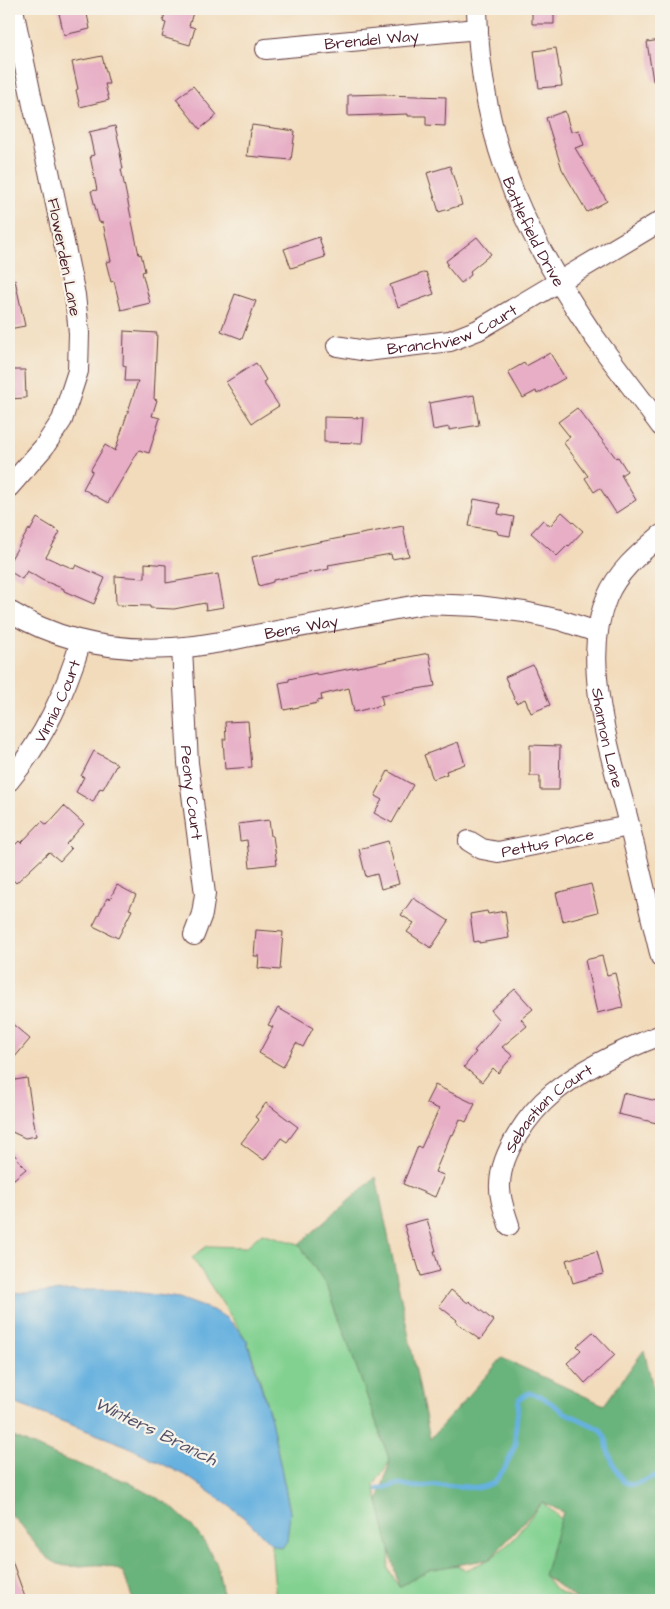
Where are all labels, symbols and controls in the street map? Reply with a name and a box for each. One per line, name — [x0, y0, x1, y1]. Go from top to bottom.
street label: Brendel Way — [323, 25, 420, 55]
street label: Battlefield Drive — [497, 174, 570, 291]
street label: Flowerden Lane — [42, 196, 86, 319]
street label: Branchview Court — [386, 299, 522, 360]
street label: Bens Way — [263, 610, 340, 645]
street label: Vinnia Court — [29, 656, 86, 747]
street label: Shannon Lane — [586, 686, 629, 791]
street label: Peony Court — [175, 745, 208, 842]
street label: Pettus Place — [499, 823, 596, 863]
street label: Sebastian Court — [500, 1059, 597, 1156]
water label: Winters Branch — [91, 1391, 222, 1472]

